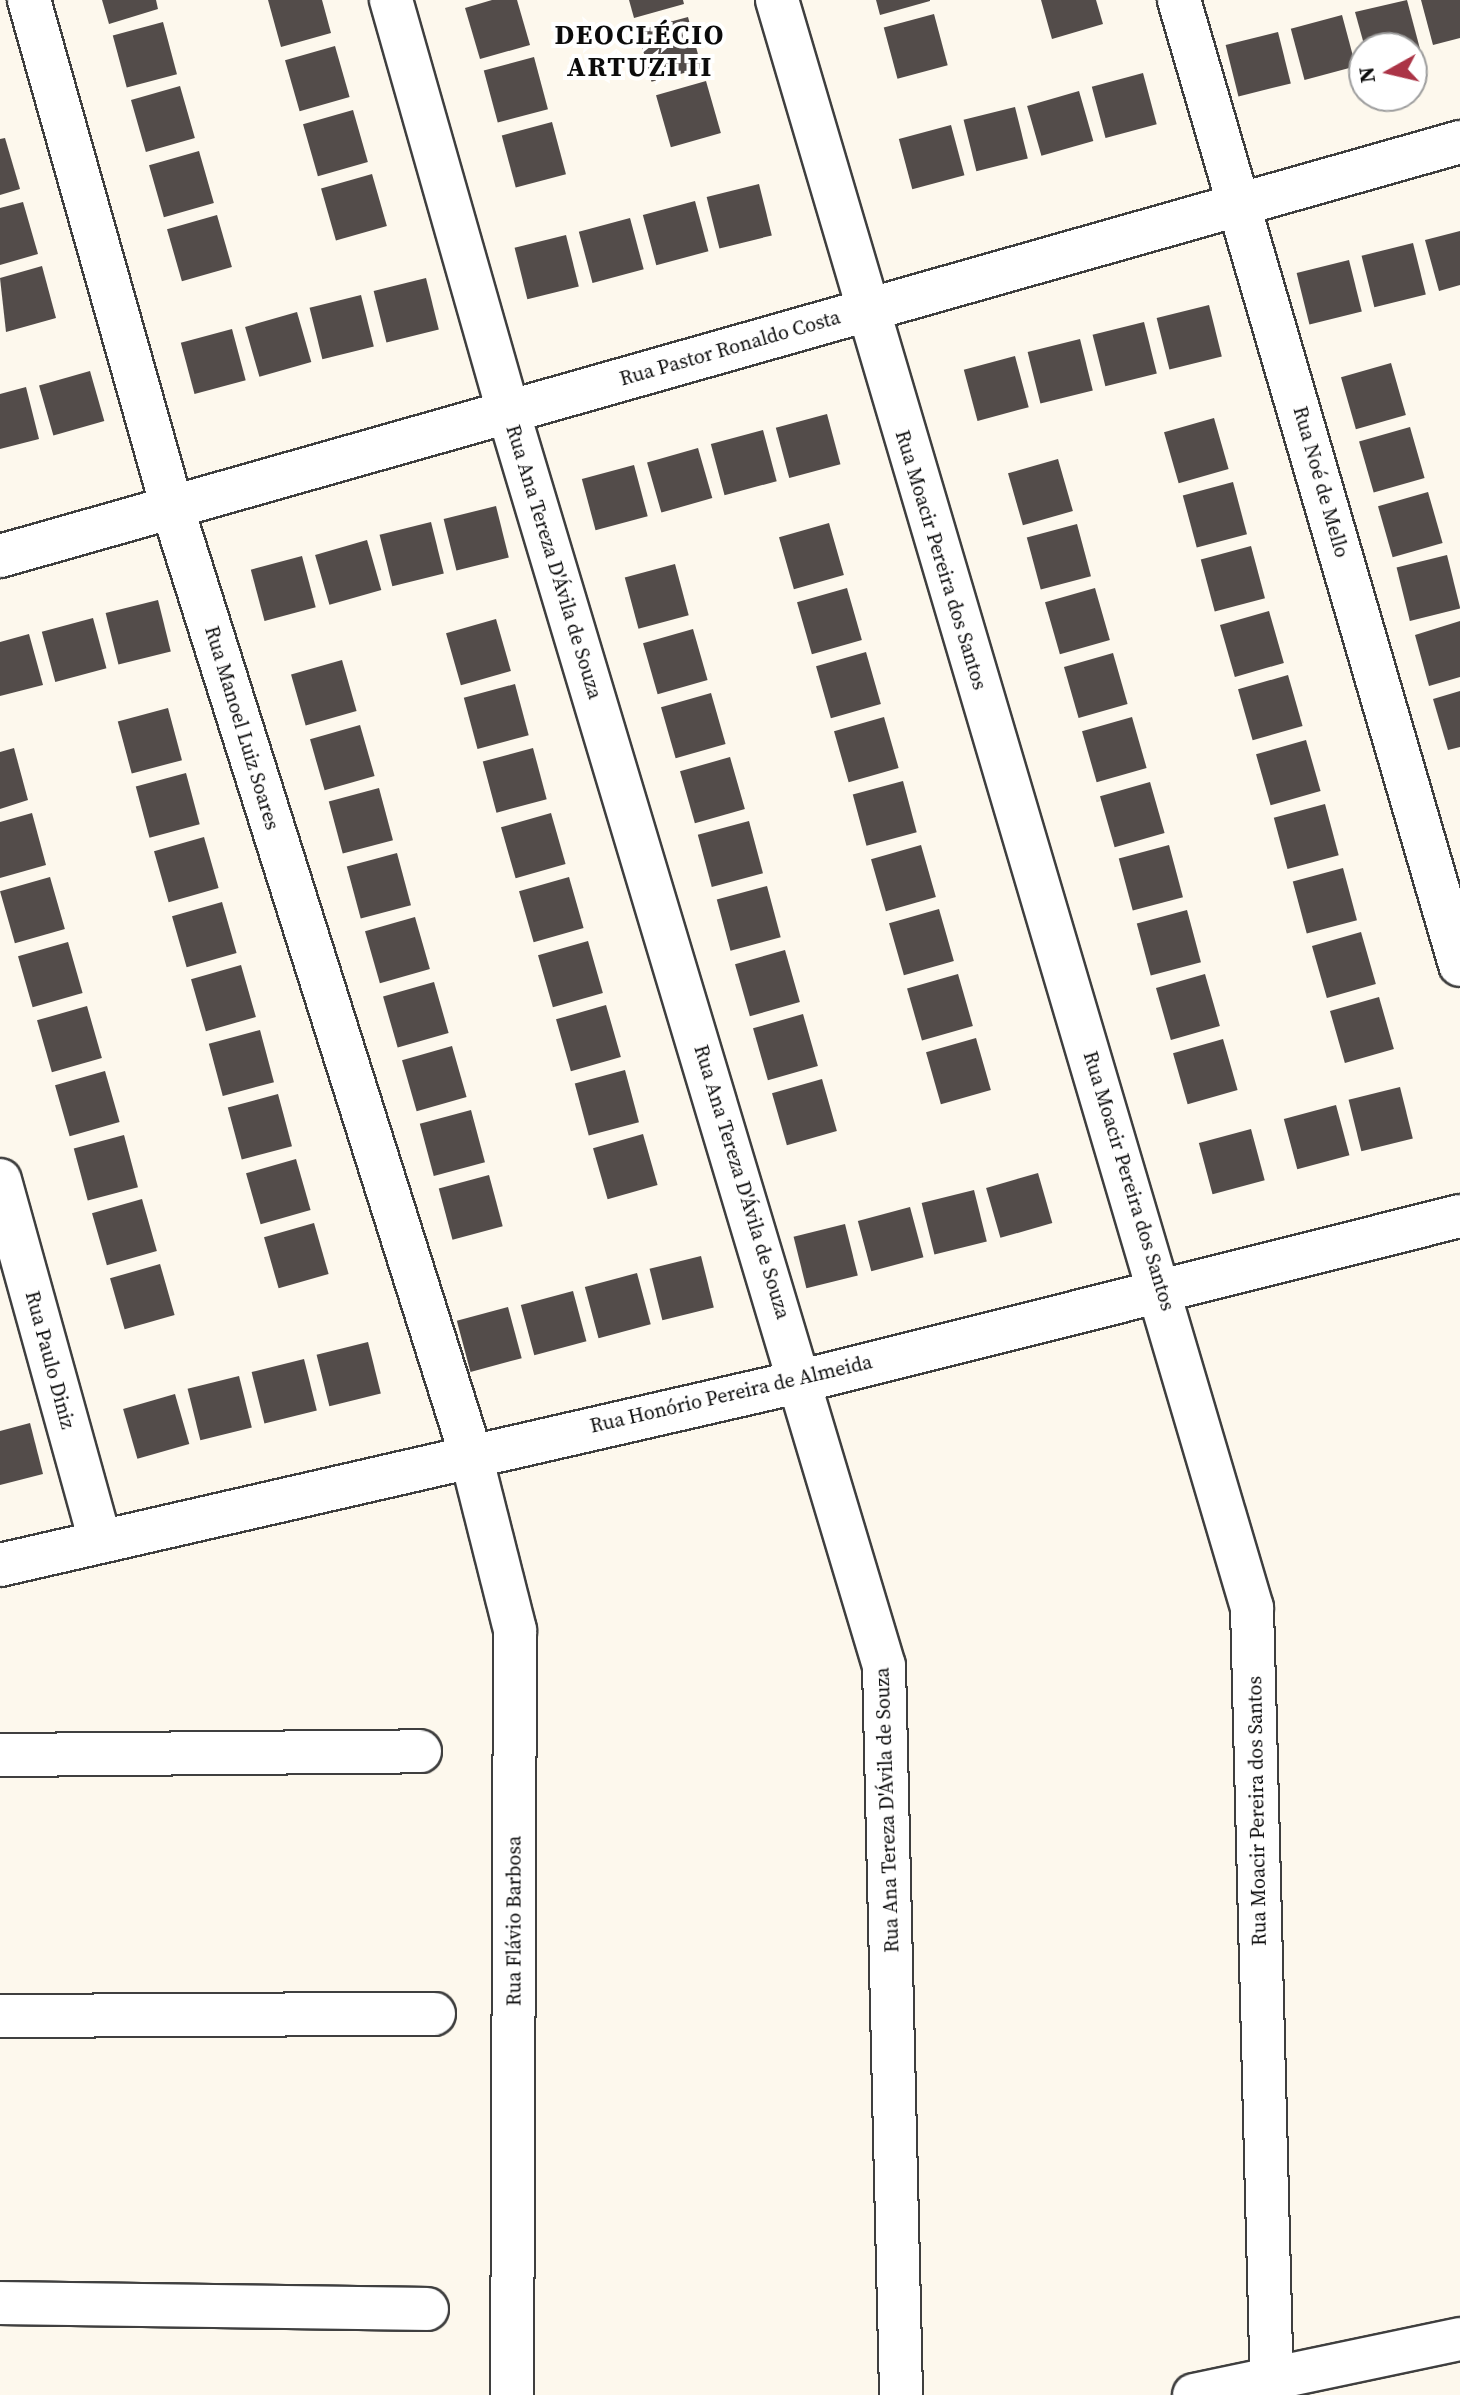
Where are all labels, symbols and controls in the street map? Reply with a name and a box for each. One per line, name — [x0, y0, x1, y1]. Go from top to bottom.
district label: DEOCLÉCIO ARTUZI II — [555, 17, 725, 83]
north arrow — [1348, 32, 1428, 112]
text: N — [1350, 65, 1382, 85]
street label: Rua Pastor Ronaldo Costa — [617, 305, 843, 391]
street label: Rua Noé de Mello — [1288, 404, 1354, 560]
street label: Rua Ana Tereza D'Ávila de Souza — [501, 422, 607, 702]
street label: Rua Moacir Pereira dos Santos — [890, 427, 992, 693]
street label: Rua Manoel Luiz Soares — [200, 623, 284, 833]
street label: Rua Ana Tereza D'Ávila de Souza — [689, 1042, 795, 1322]
street label: Rua Moacir Pereira dos Santos — [1078, 1048, 1180, 1314]
street label: Rua Paulo Diniz — [20, 1288, 80, 1432]
street label: Rua Honório Pereira de Almeida — [588, 1350, 874, 1438]
street label: Rua Ana Tereza D'Ávila de Souza — [870, 1667, 904, 1953]
street label: Rua Moacir Pereira dos Santos — [1243, 1676, 1271, 1946]
street label: Rua Flávio Barbosa — [502, 1836, 526, 2006]

